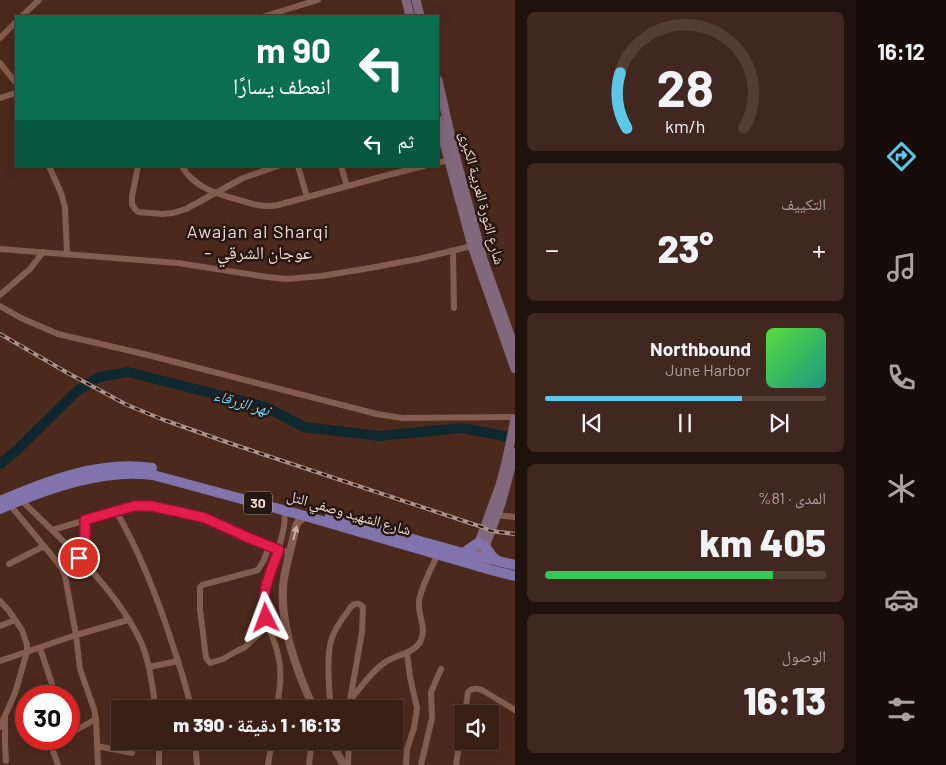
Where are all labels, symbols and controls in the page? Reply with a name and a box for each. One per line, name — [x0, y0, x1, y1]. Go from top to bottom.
text: 90 m — [256, 28, 331, 70]
icon: left — [349, 35, 414, 100]
text: 16:12 — [877, 38, 925, 64]
text: 28 — [657, 55, 714, 117]
text: انعطف يسارًا — [233, 72, 331, 98]
text: km/h — [665, 115, 706, 137]
text: ثم — [397, 129, 414, 152]
street label: شارع الثورة العربية الكبرى — [455, 129, 509, 267]
icon: left — [359, 130, 387, 158]
icon: directions — [884, 139, 919, 174]
text: التكييف — [781, 194, 826, 213]
district label: Awajan al Sharqi - عوجان الشرقي — [187, 220, 329, 268]
text: 23° — [658, 225, 713, 271]
text: − — [545, 232, 559, 266]
text: + — [812, 232, 826, 266]
icon: music — [884, 250, 919, 285]
text: Northbound — [650, 337, 751, 360]
text: June Harbor — [665, 360, 751, 379]
icon: phone — [884, 360, 919, 395]
water label: نهر الزرقاء — [212, 384, 275, 420]
icon: previous — [578, 409, 606, 437]
icon: pause — [671, 409, 699, 437]
icon: next — [765, 409, 793, 437]
icon: climate — [884, 471, 919, 506]
street label: شارع الشهيد وصفي التل — [284, 486, 414, 542]
text: المدى · 81% — [758, 488, 826, 507]
road number: 30 — [244, 492, 272, 514]
text: 405 km — [700, 519, 826, 565]
one-way arrow — [291, 525, 299, 540]
pin — [58, 537, 100, 579]
icon: arrive — [65, 544, 93, 572]
icon: car — [884, 582, 919, 617]
position arrow — [239, 591, 291, 643]
text: الوصول — [782, 646, 826, 665]
text: 16:13 — [743, 677, 826, 723]
speed limit sign: 30 — [15, 685, 80, 750]
icon: filters — [884, 692, 919, 727]
map controls — [454, 705, 499, 750]
button: sound — [454, 705, 499, 750]
text: 16:13 · 1 دقيقة · 390 m — [173, 713, 341, 736]

